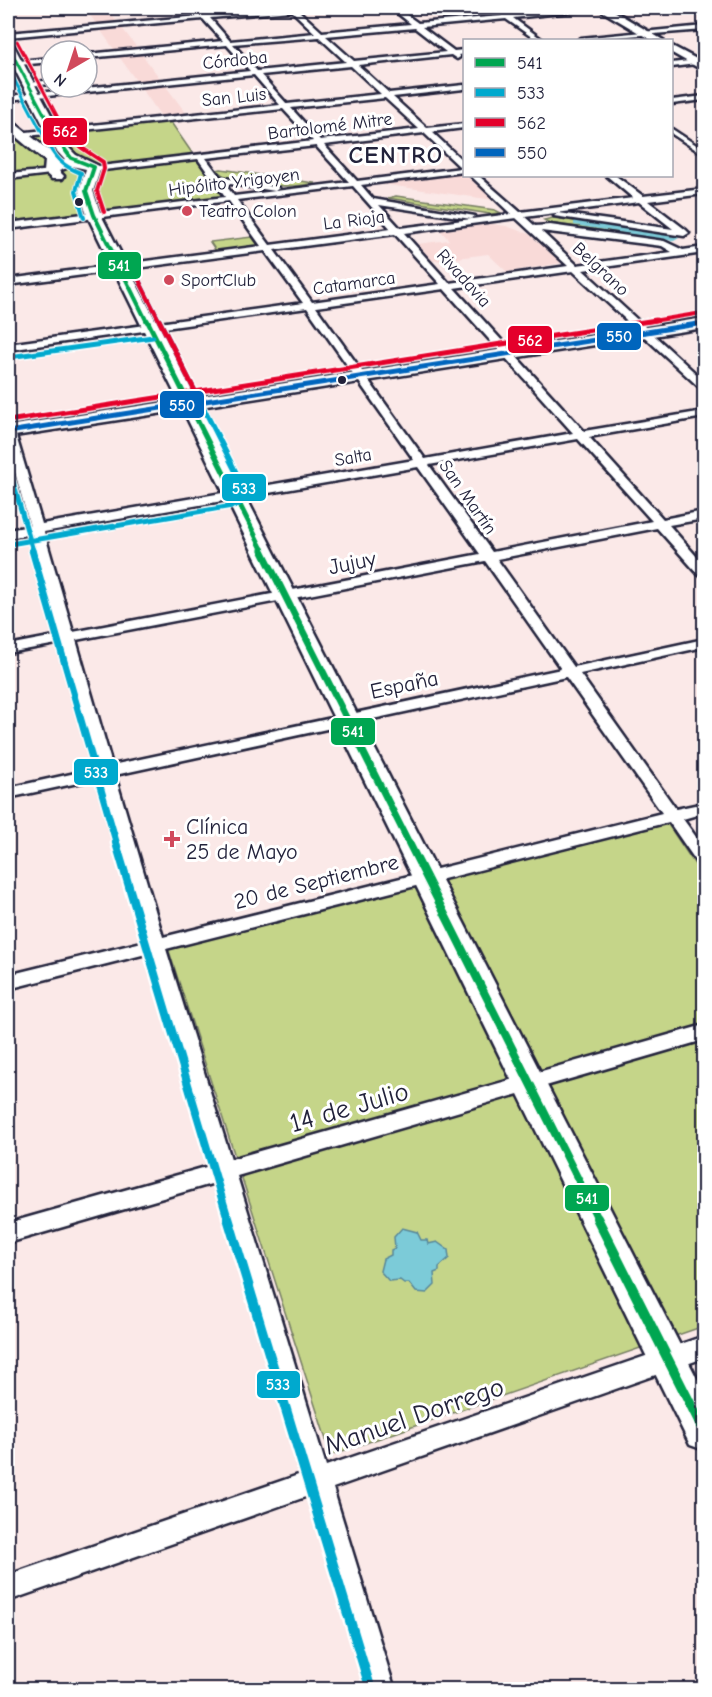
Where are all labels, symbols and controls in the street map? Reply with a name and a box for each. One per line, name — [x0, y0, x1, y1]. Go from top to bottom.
north arrow — [39, 39, 99, 99]
legend — [463, 39, 673, 177]
street label: Córdoba — [202, 47, 269, 74]
text: 541 — [517, 53, 543, 74]
text: N — [50, 70, 70, 90]
text: 533 — [517, 83, 545, 104]
street label: San Luis — [201, 84, 267, 111]
street label: Bartolomé Mitre — [267, 108, 394, 145]
text: 562 — [517, 113, 546, 134]
line badge: 562 — [42, 117, 88, 146]
text: 562 — [53, 123, 77, 141]
district label: CENTRO — [348, 141, 444, 169]
text: 550 — [517, 143, 547, 164]
street label: Hipólito Yrigoyen — [167, 164, 301, 201]
unlabelled marker — [73, 196, 85, 208]
place label: Teatro Colon — [199, 201, 297, 222]
marker: Teatro Colon — [180, 204, 194, 218]
street label: La Rioja — [322, 206, 386, 235]
street label: Belgrano — [568, 238, 633, 301]
street label: Rivadavia — [432, 245, 495, 312]
line badge: 541 — [97, 251, 142, 280]
text: 541 — [108, 257, 130, 275]
street label: Catamarca — [312, 267, 397, 300]
place label: SportClub — [181, 270, 256, 291]
marker: SportClub — [162, 273, 176, 287]
line badge: 550 — [596, 322, 642, 351]
line badge: 562 — [507, 325, 553, 354]
text: 550 — [606, 328, 632, 346]
text: 562 — [518, 332, 542, 350]
unlabelled marker — [336, 374, 348, 386]
line badge: 550 — [159, 390, 205, 419]
text: 550 — [169, 397, 195, 415]
street label: Salta — [333, 444, 373, 471]
street label: San Martín — [434, 456, 501, 539]
line badge: 533 — [221, 473, 267, 502]
text: 533 — [232, 480, 256, 498]
street label: Jujuy — [326, 546, 378, 580]
street label: España — [368, 665, 441, 705]
line badge: 541 — [330, 717, 376, 746]
text: 541 — [342, 723, 364, 741]
line badge: 533 — [73, 758, 119, 786]
text: 533 — [84, 764, 108, 782]
place label: Clínica 25 de Mayo — [186, 814, 298, 865]
marker: Clínica 25 de Mayo — [163, 830, 181, 848]
street label: 20 de Septiembre — [231, 849, 401, 915]
street label: 14 de Julio — [286, 1076, 412, 1139]
line badge: 541 — [564, 1184, 610, 1212]
text: 541 — [576, 1190, 598, 1208]
line badge: 533 — [256, 1370, 301, 1399]
street label: Manuel Dorrego — [320, 1371, 508, 1462]
text: 533 — [266, 1376, 290, 1394]

